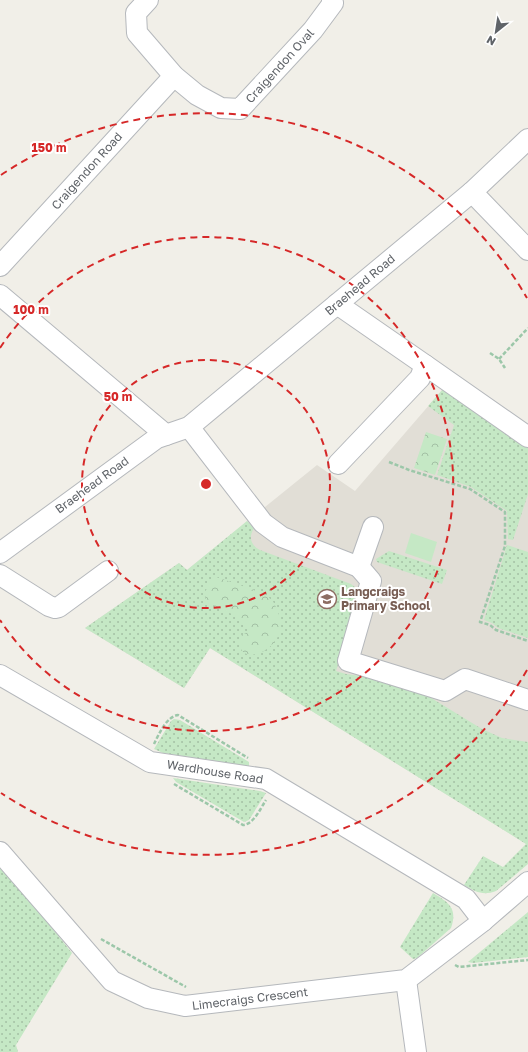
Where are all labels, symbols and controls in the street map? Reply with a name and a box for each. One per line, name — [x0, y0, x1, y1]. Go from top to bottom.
north arrow — [476, 12, 516, 52]
street label: Craigendon Oval — [242, 25, 317, 106]
text: N — [484, 33, 498, 49]
street label: Craigendon Road — [48, 129, 125, 212]
text: 150 m — [32, 140, 66, 155]
street label: Braehead Road — [321, 251, 398, 318]
text: 100 m — [13, 302, 49, 317]
text: 50 m — [104, 389, 132, 404]
street label: Braehead Road — [52, 453, 131, 516]
centre of rings — [199, 477, 213, 491]
place label: Langcraigs Primary School — [341, 584, 430, 613]
school or university icon: Langcraigs Primary School — [316, 588, 338, 610]
street label: Wardhouse Road — [166, 756, 264, 787]
street label: Limecraigs Crescent — [191, 984, 309, 1013]

